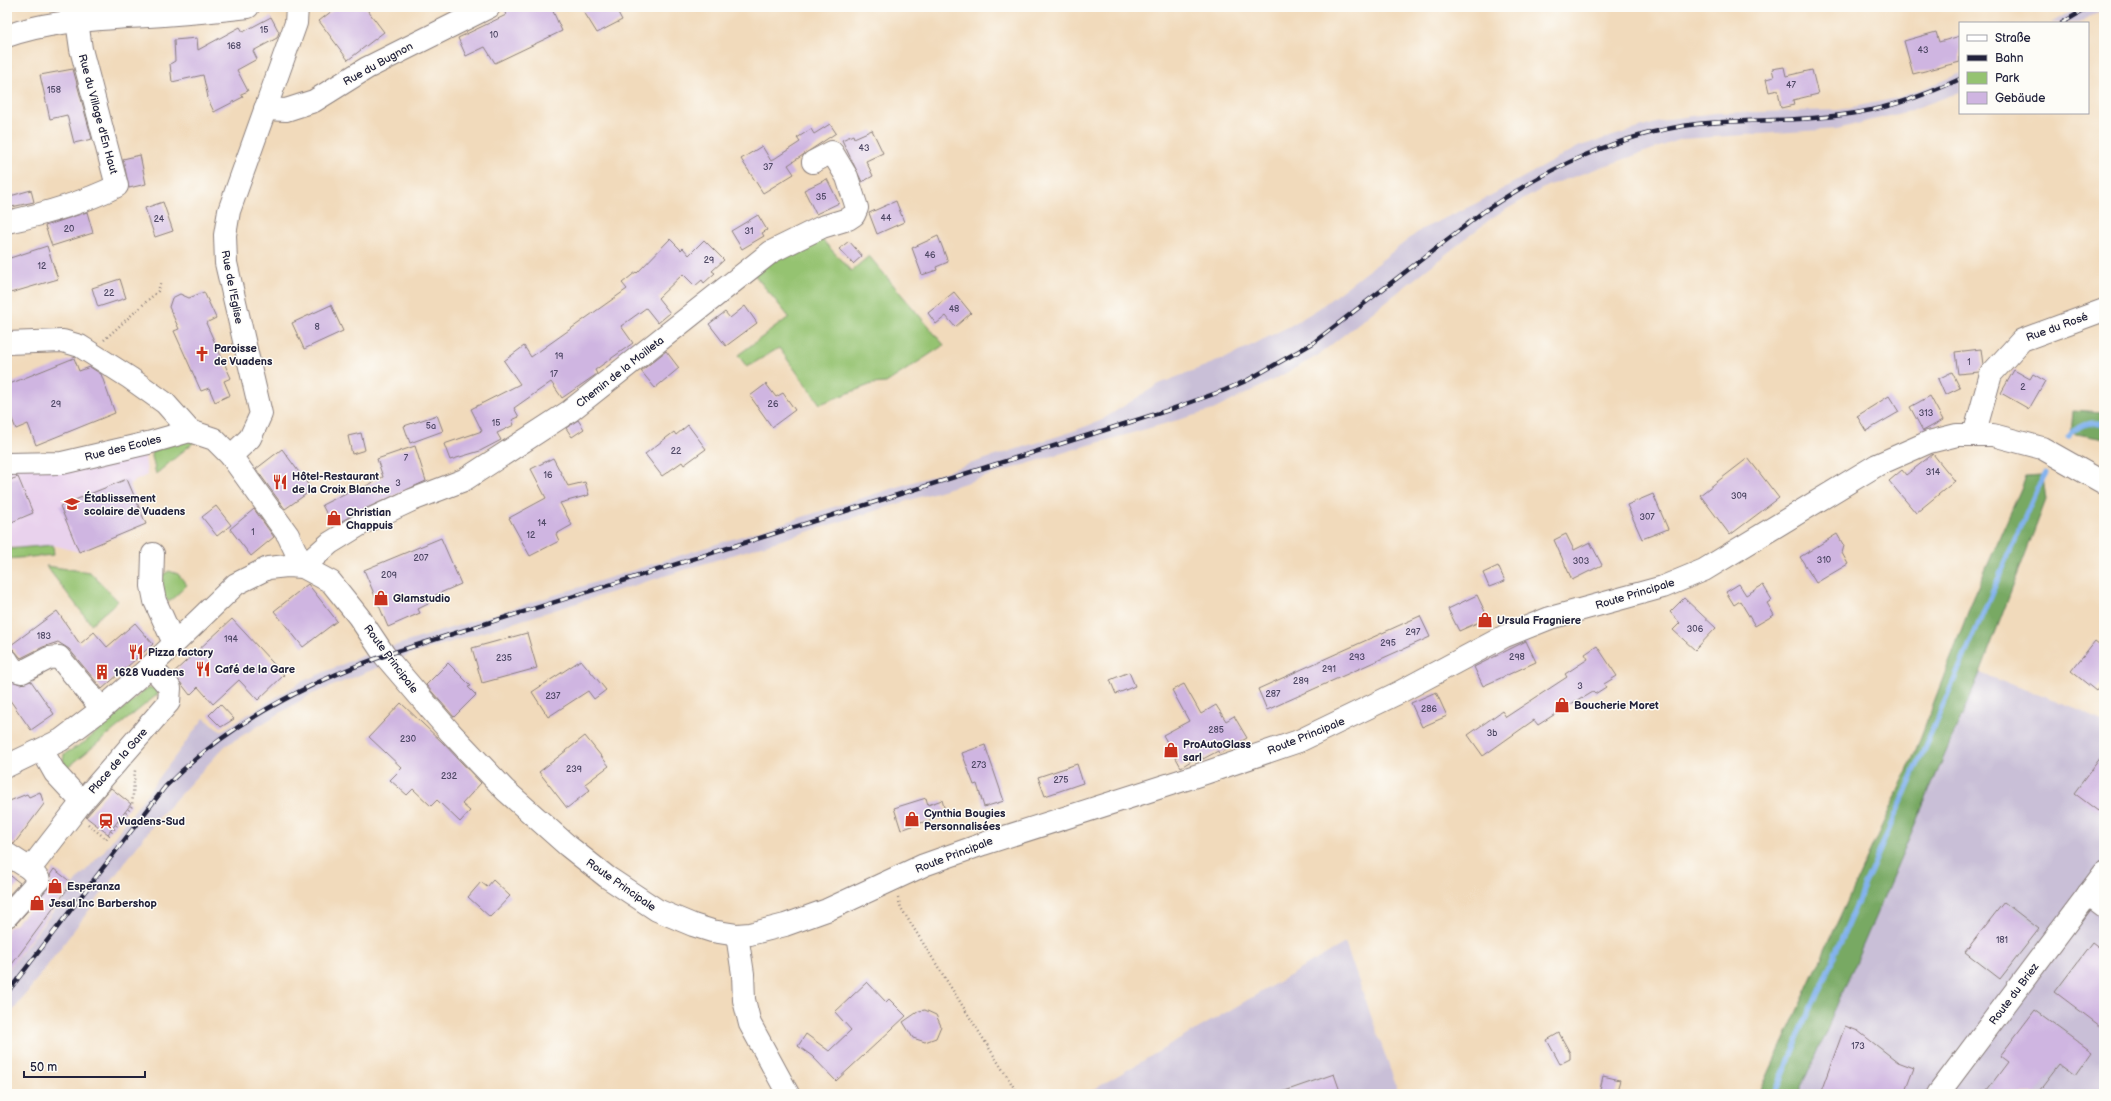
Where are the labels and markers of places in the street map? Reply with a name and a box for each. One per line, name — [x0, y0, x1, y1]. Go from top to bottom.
place label: Paroisse de Vuadens — [214, 342, 273, 368]
church icon: Paroisse de Vuadens — [193, 345, 211, 363]
place label: Hôtel-Restaurant de la Croix Blanche — [292, 470, 390, 496]
restaurant icon: Hôtel-Restaurant de la Croix Blanche — [271, 473, 289, 491]
place label: Établissement scolaire de Vuadens — [84, 491, 186, 518]
school or university icon: Établissement scolaire de Vuadens — [63, 495, 81, 513]
place label: Christian Chappuis — [346, 506, 394, 532]
shop icon: Christian Chappuis — [325, 509, 343, 527]
shop icon: Glamstudio — [372, 589, 390, 607]
place label: Glamstudio — [393, 592, 450, 605]
shop icon: Ursula Fragniere — [1476, 611, 1494, 629]
place label: Ursula Fragniere — [1497, 614, 1581, 627]
restaurant icon: Pizza factory — [127, 643, 145, 661]
place label: Pizza factory — [148, 646, 213, 659]
restaurant icon: Café de la Gare — [194, 660, 212, 678]
building icon: 1628 Vuadens — [93, 663, 111, 681]
place label: Café de la Gare — [215, 663, 295, 676]
place label: 1628 Vuadens — [114, 666, 185, 679]
shop icon: Boucherie Moret — [1553, 696, 1571, 714]
place label: Boucherie Moret — [1574, 699, 1659, 712]
place label: ProAutoGlass sarl — [1183, 738, 1251, 764]
shop icon: ProAutoGlass sarl — [1162, 741, 1180, 759]
place label: Cynthia Bougies Personnalisées — [924, 807, 1006, 833]
shop icon: Cynthia Bougies Personnalisées — [903, 810, 921, 828]
station icon: Vuadens-Sud — [97, 812, 115, 830]
place label: Vuadens-Sud — [118, 815, 185, 828]
shop icon: Esperanza — [46, 877, 64, 895]
place label: Esperanza — [67, 880, 120, 893]
shop icon: Jesal Inc Barbershop — [28, 894, 46, 912]
place label: Jesal Inc Barbershop — [49, 897, 157, 910]

